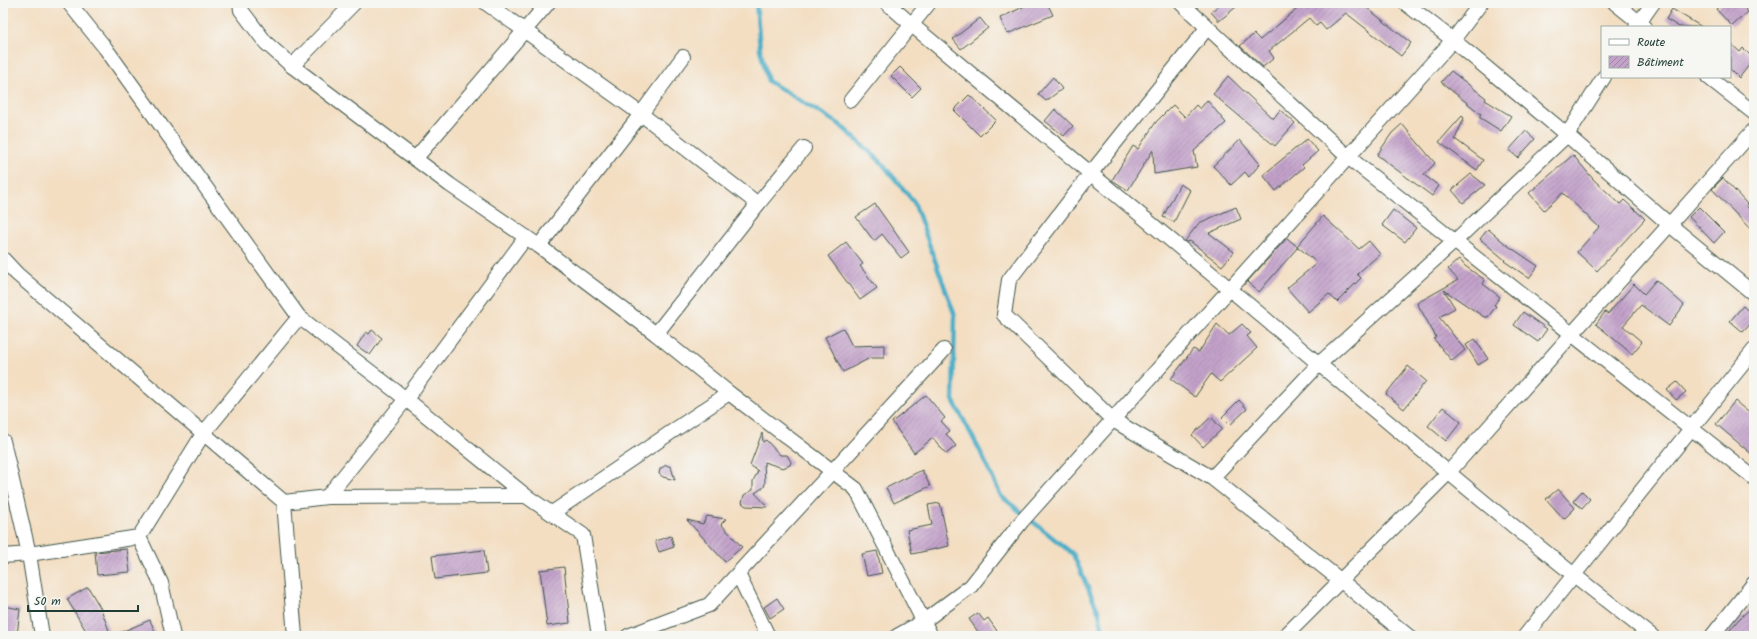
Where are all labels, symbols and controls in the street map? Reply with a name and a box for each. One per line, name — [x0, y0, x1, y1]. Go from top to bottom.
legend — [1601, 26, 1731, 78]
text: Route — [1637, 33, 1666, 52]
text: Bâtiment — [1637, 53, 1684, 72]
scale bar — [28, 587, 138, 613]
text: 50 m — [34, 592, 61, 611]

